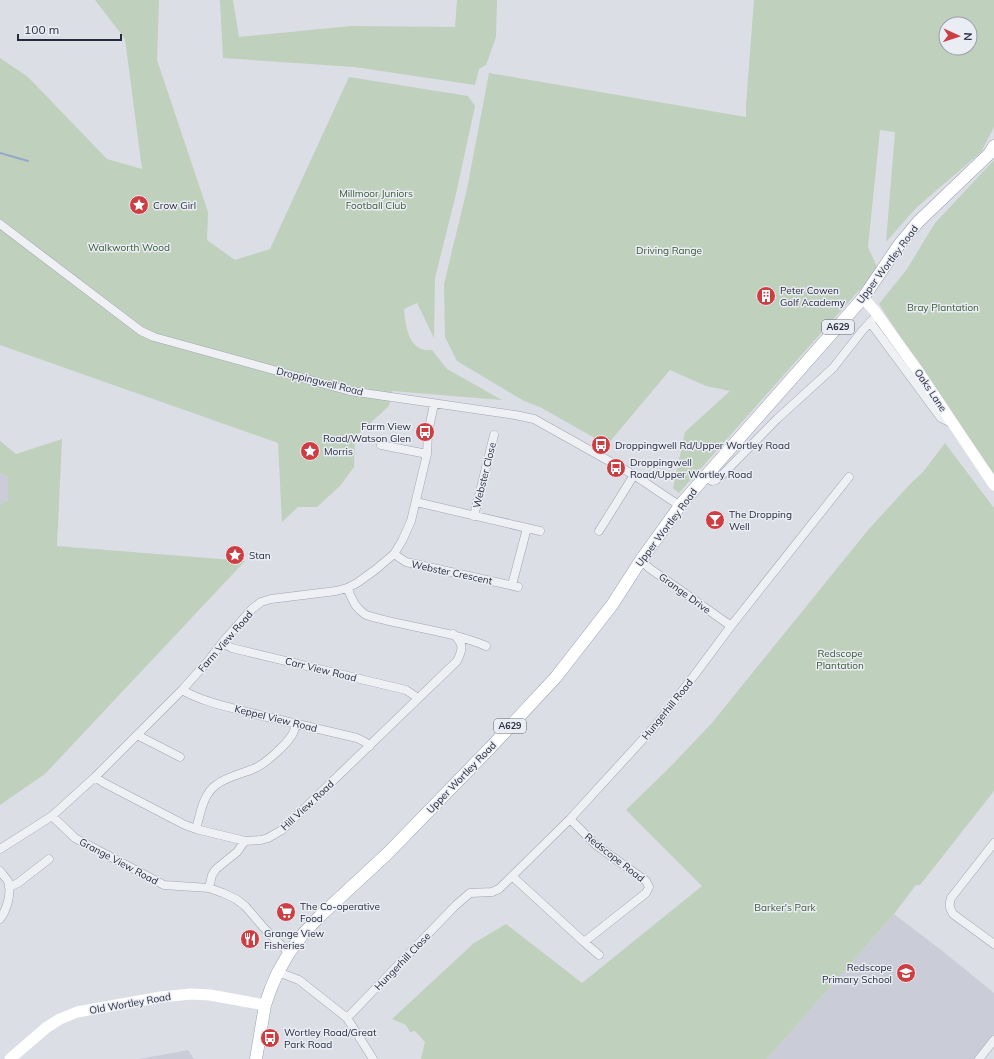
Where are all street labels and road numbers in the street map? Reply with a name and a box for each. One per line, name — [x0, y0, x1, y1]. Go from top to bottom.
street label: Upper Wortley Road — [854, 223, 921, 306]
road number: A629 — [822, 320, 854, 334]
street label: Droppingwell Road — [275, 364, 365, 399]
street label: Oaks Lane — [911, 366, 950, 414]
street label: Webster Close — [470, 441, 499, 509]
street label: Upper Wortley Road — [633, 486, 700, 569]
street label: Webster Crescent — [410, 558, 494, 588]
street label: Grange Drive — [656, 570, 713, 617]
street label: Farm View Road — [195, 608, 256, 675]
street label: Carr View Road — [284, 654, 358, 685]
street label: Hungerhill Road — [639, 676, 696, 742]
street label: Keppel View Road — [233, 702, 319, 735]
road number: A629 — [494, 719, 526, 733]
street label: Upper Wortley Road — [424, 739, 499, 816]
street label: Hill View Road — [278, 777, 337, 833]
street label: Redscope Road — [582, 830, 647, 885]
street label: Grange View Road — [77, 835, 160, 888]
street label: Hungerhill Close — [372, 930, 433, 993]
street label: Old Wortley Road — [88, 990, 172, 1017]

